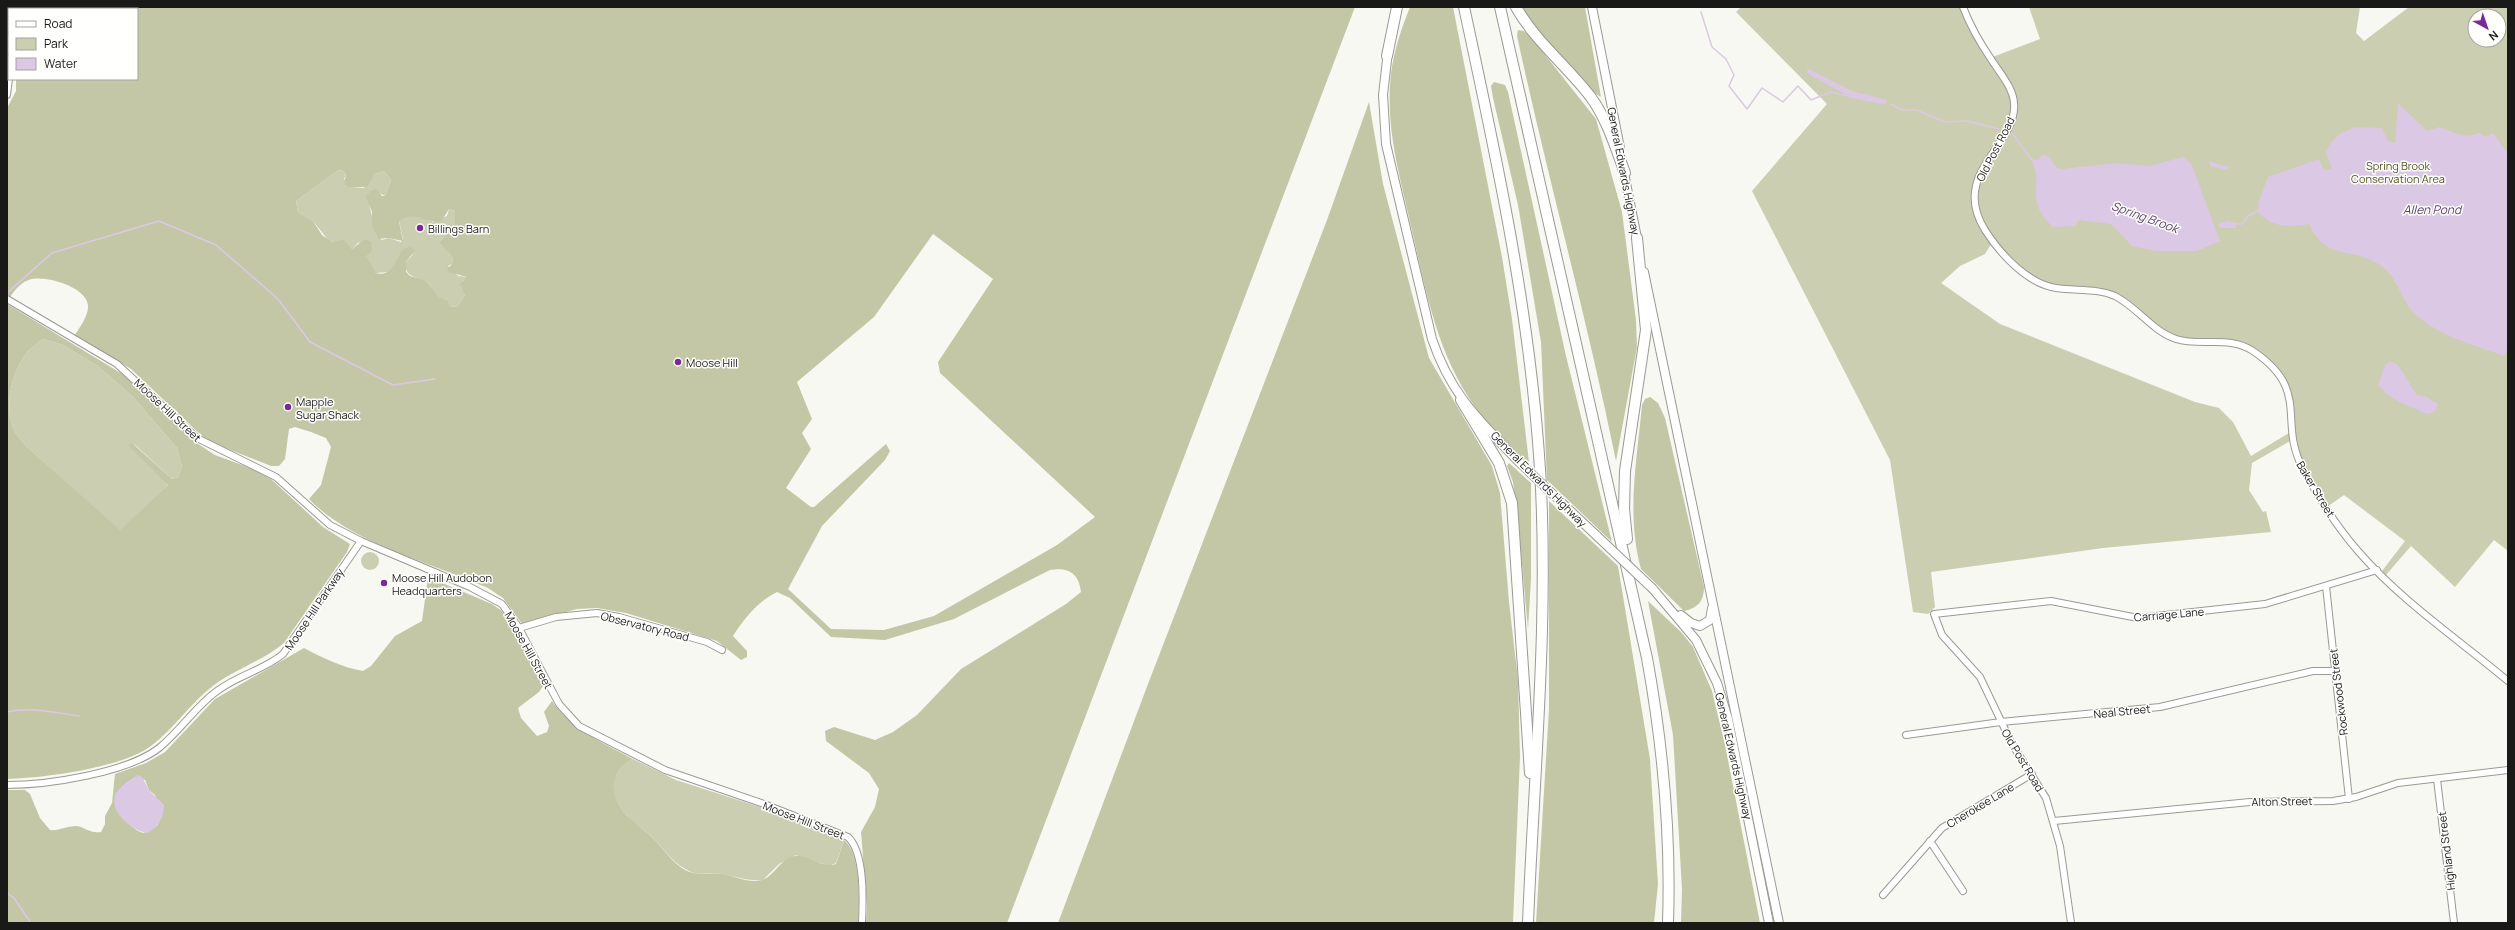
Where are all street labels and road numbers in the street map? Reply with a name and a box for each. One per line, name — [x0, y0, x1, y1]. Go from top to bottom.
street label: General Edwards Highway — [1604, 106, 1644, 236]
street label: Old Post Road — [1972, 114, 2018, 184]
street label: Moose Hill Street — [131, 375, 205, 445]
street label: General Edwards Highway — [1488, 428, 1590, 530]
street label: Baker Street — [2293, 458, 2339, 520]
street label: Moose Hill Parkway — [281, 565, 347, 653]
street label: Carriage Lane — [2133, 603, 2205, 625]
street label: Observatory Road — [599, 608, 691, 644]
street label: Moose Hill Street — [502, 609, 556, 691]
street label: Rockwood Street — [2325, 648, 2351, 736]
street label: General Edwards Highway — [1712, 691, 1756, 821]
street label: Neal Street — [2093, 701, 2151, 721]
street label: Old Post Road — [1998, 726, 2048, 794]
street label: Cherokee Lane — [1943, 779, 2017, 831]
street label: Alton Street — [2251, 793, 2313, 809]
street label: Moose Hill Street — [761, 798, 847, 842]
street label: Highland Street — [2434, 811, 2458, 891]

